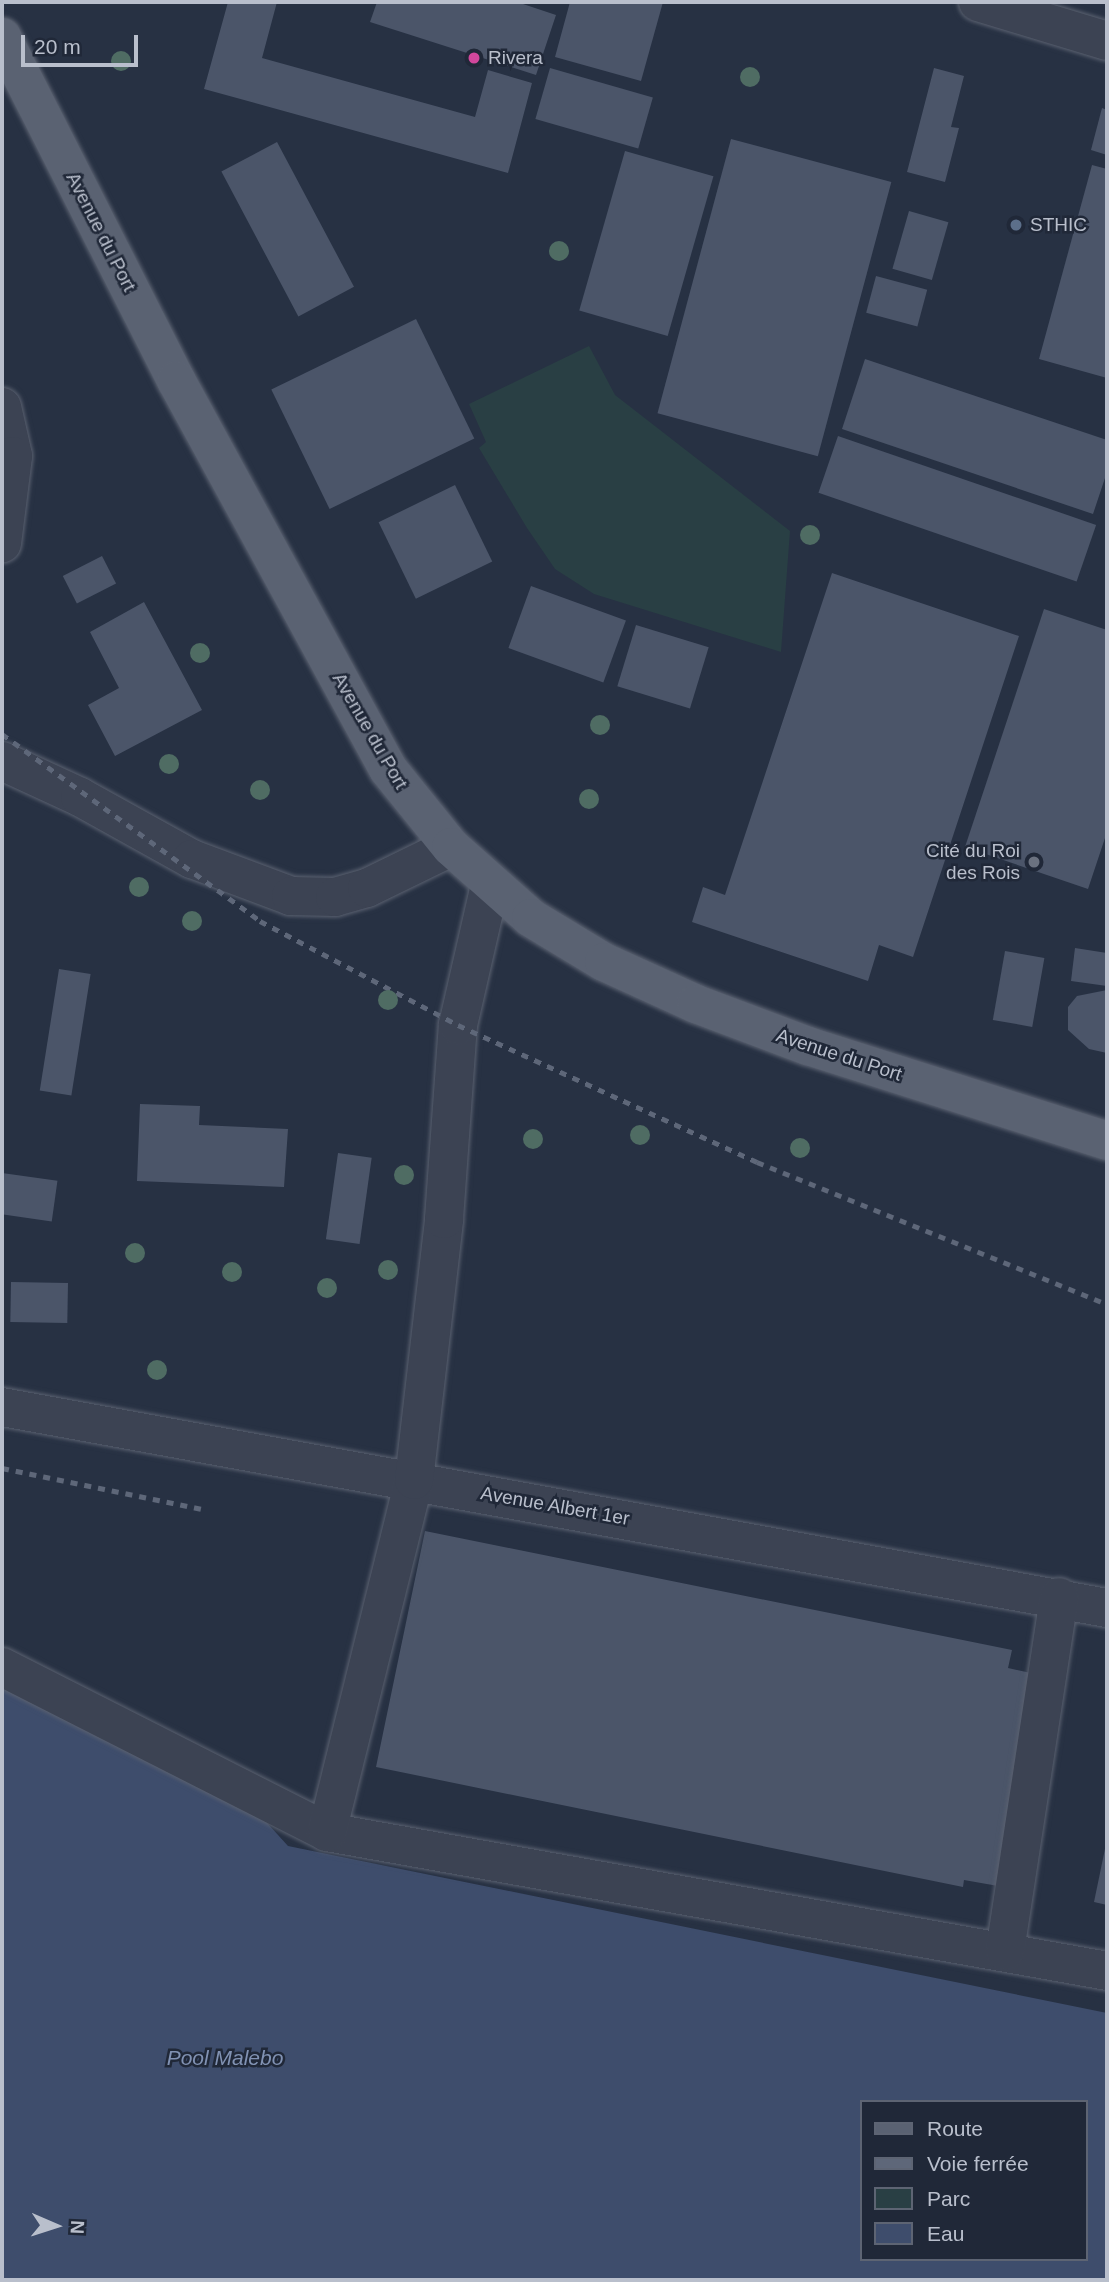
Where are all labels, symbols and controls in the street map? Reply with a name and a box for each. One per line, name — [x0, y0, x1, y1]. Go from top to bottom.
scale bar — [24, 21, 142, 65]
text: 20 m — [34, 35, 81, 58]
place label: Rivera — [488, 47, 543, 69]
marker: Rivera — [466, 50, 482, 66]
street label: Avenue du Port — [61, 169, 141, 295]
place label: STHIC — [1030, 214, 1087, 236]
marker: STHIC — [1008, 217, 1024, 233]
street label: Avenue du Port — [327, 669, 413, 793]
place label: Cité du Roi des Rois — [926, 840, 1020, 884]
marker: Cité du Roi des Rois — [1026, 854, 1042, 870]
street label: Avenue du Port — [773, 1024, 905, 1086]
street label: Avenue Albert 1er — [478, 1482, 632, 1530]
water label: Pool Malebo — [167, 2045, 283, 2071]
legend — [860, 2100, 1088, 2261]
text: Route — [927, 2117, 983, 2140]
text: Voie ferrée — [927, 2152, 1029, 2175]
text: Parc — [927, 2187, 970, 2210]
north arrow — [21, 2191, 91, 2261]
text: N — [67, 2220, 88, 2235]
text: Eau — [927, 2222, 964, 2245]

